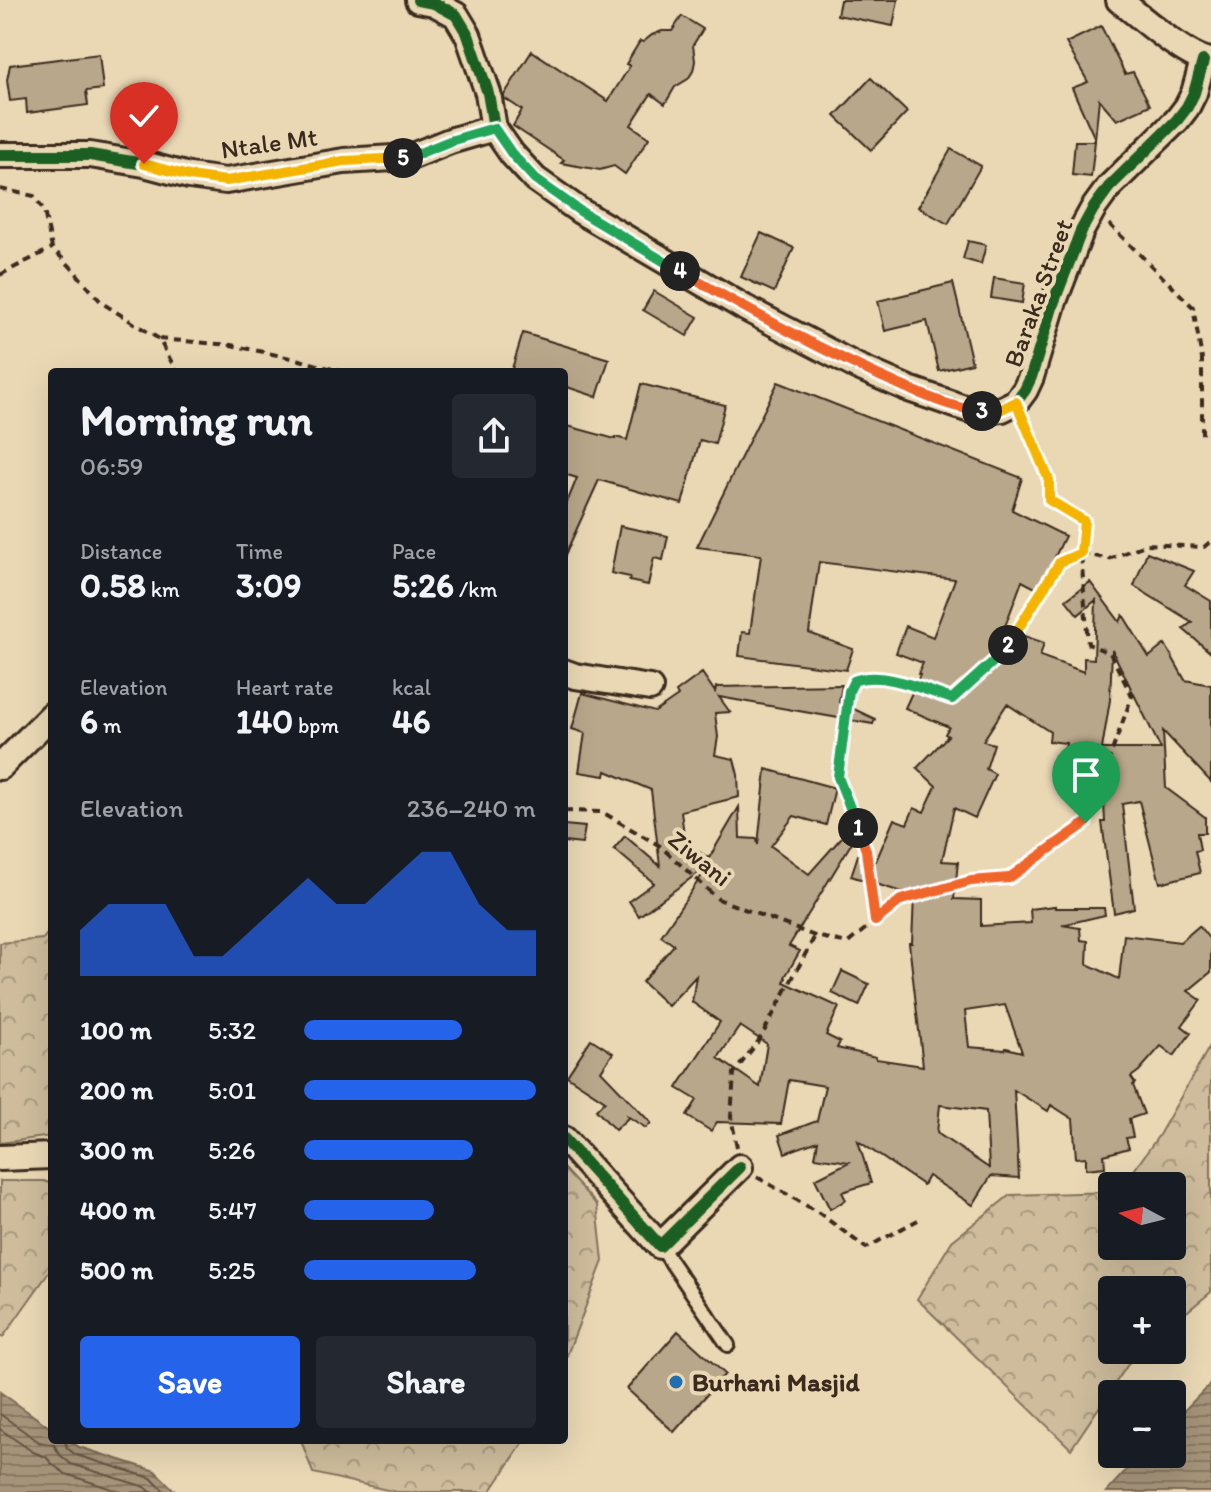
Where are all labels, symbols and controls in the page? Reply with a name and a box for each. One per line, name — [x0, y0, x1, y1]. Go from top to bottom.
pin — [110, 82, 178, 164]
icon: check — [122, 94, 166, 138]
street label: Ntale Mt — [219, 120, 320, 166]
pin: 5 — [383, 138, 423, 178]
text: 5 — [397, 144, 409, 171]
street label: Baraka Street — [996, 214, 1080, 371]
pin: 4 — [660, 251, 700, 291]
text: 4 — [673, 257, 687, 284]
pin: 3 — [962, 391, 1002, 431]
text: Morning run — [80, 393, 313, 446]
button: share — [452, 394, 536, 478]
text: 3 — [976, 397, 988, 424]
text: 06:59 — [80, 450, 143, 482]
text: Distance — [80, 538, 162, 565]
text: Time — [236, 538, 283, 565]
text: Pace — [392, 538, 436, 565]
text: 0.58 — [80, 565, 146, 606]
text: 3:09 — [236, 565, 302, 606]
text: 5:26 — [392, 565, 454, 606]
text: km — [146, 576, 180, 603]
text: /km — [454, 576, 497, 603]
pin: 2 — [988, 625, 1028, 665]
text: 2 — [1002, 631, 1014, 658]
text: Elevation — [80, 674, 167, 701]
text: Heart rate — [236, 674, 333, 701]
text: kcal — [392, 674, 431, 701]
text: 6 — [80, 701, 98, 742]
text: 140 — [236, 701, 293, 742]
text: 46 — [392, 701, 430, 742]
text: m — [98, 712, 121, 739]
text: bpm — [293, 712, 339, 739]
pin — [1052, 741, 1120, 823]
icon: arrive — [1064, 753, 1108, 797]
text: Elevation — [80, 792, 183, 824]
text: 236–240 m — [407, 792, 536, 824]
pin: 1 — [838, 808, 878, 848]
text: 1 — [853, 814, 863, 841]
street label: Ziwani — [662, 823, 738, 893]
text: 100 m — [80, 1014, 152, 1046]
text: 5:32 — [208, 1014, 256, 1046]
text: 200 m — [80, 1074, 153, 1106]
text: 5:01 — [208, 1074, 256, 1106]
text: 300 m — [80, 1134, 154, 1166]
text: 5:26 — [208, 1134, 255, 1166]
north arrow — [1098, 1172, 1186, 1260]
map controls — [1098, 1172, 1186, 1468]
text: 400 m — [80, 1194, 155, 1226]
text: 5:47 — [208, 1194, 257, 1226]
text: 500 m — [80, 1254, 153, 1286]
text: 5:25 — [208, 1254, 255, 1286]
button: + — [1098, 1276, 1186, 1364]
button: Save — [80, 1336, 300, 1428]
button: Share — [316, 1336, 536, 1428]
place label: Burhani Masjid — [692, 1366, 860, 1398]
marker: Burhani Masjid — [667, 1373, 685, 1391]
button: − — [1098, 1380, 1186, 1468]

